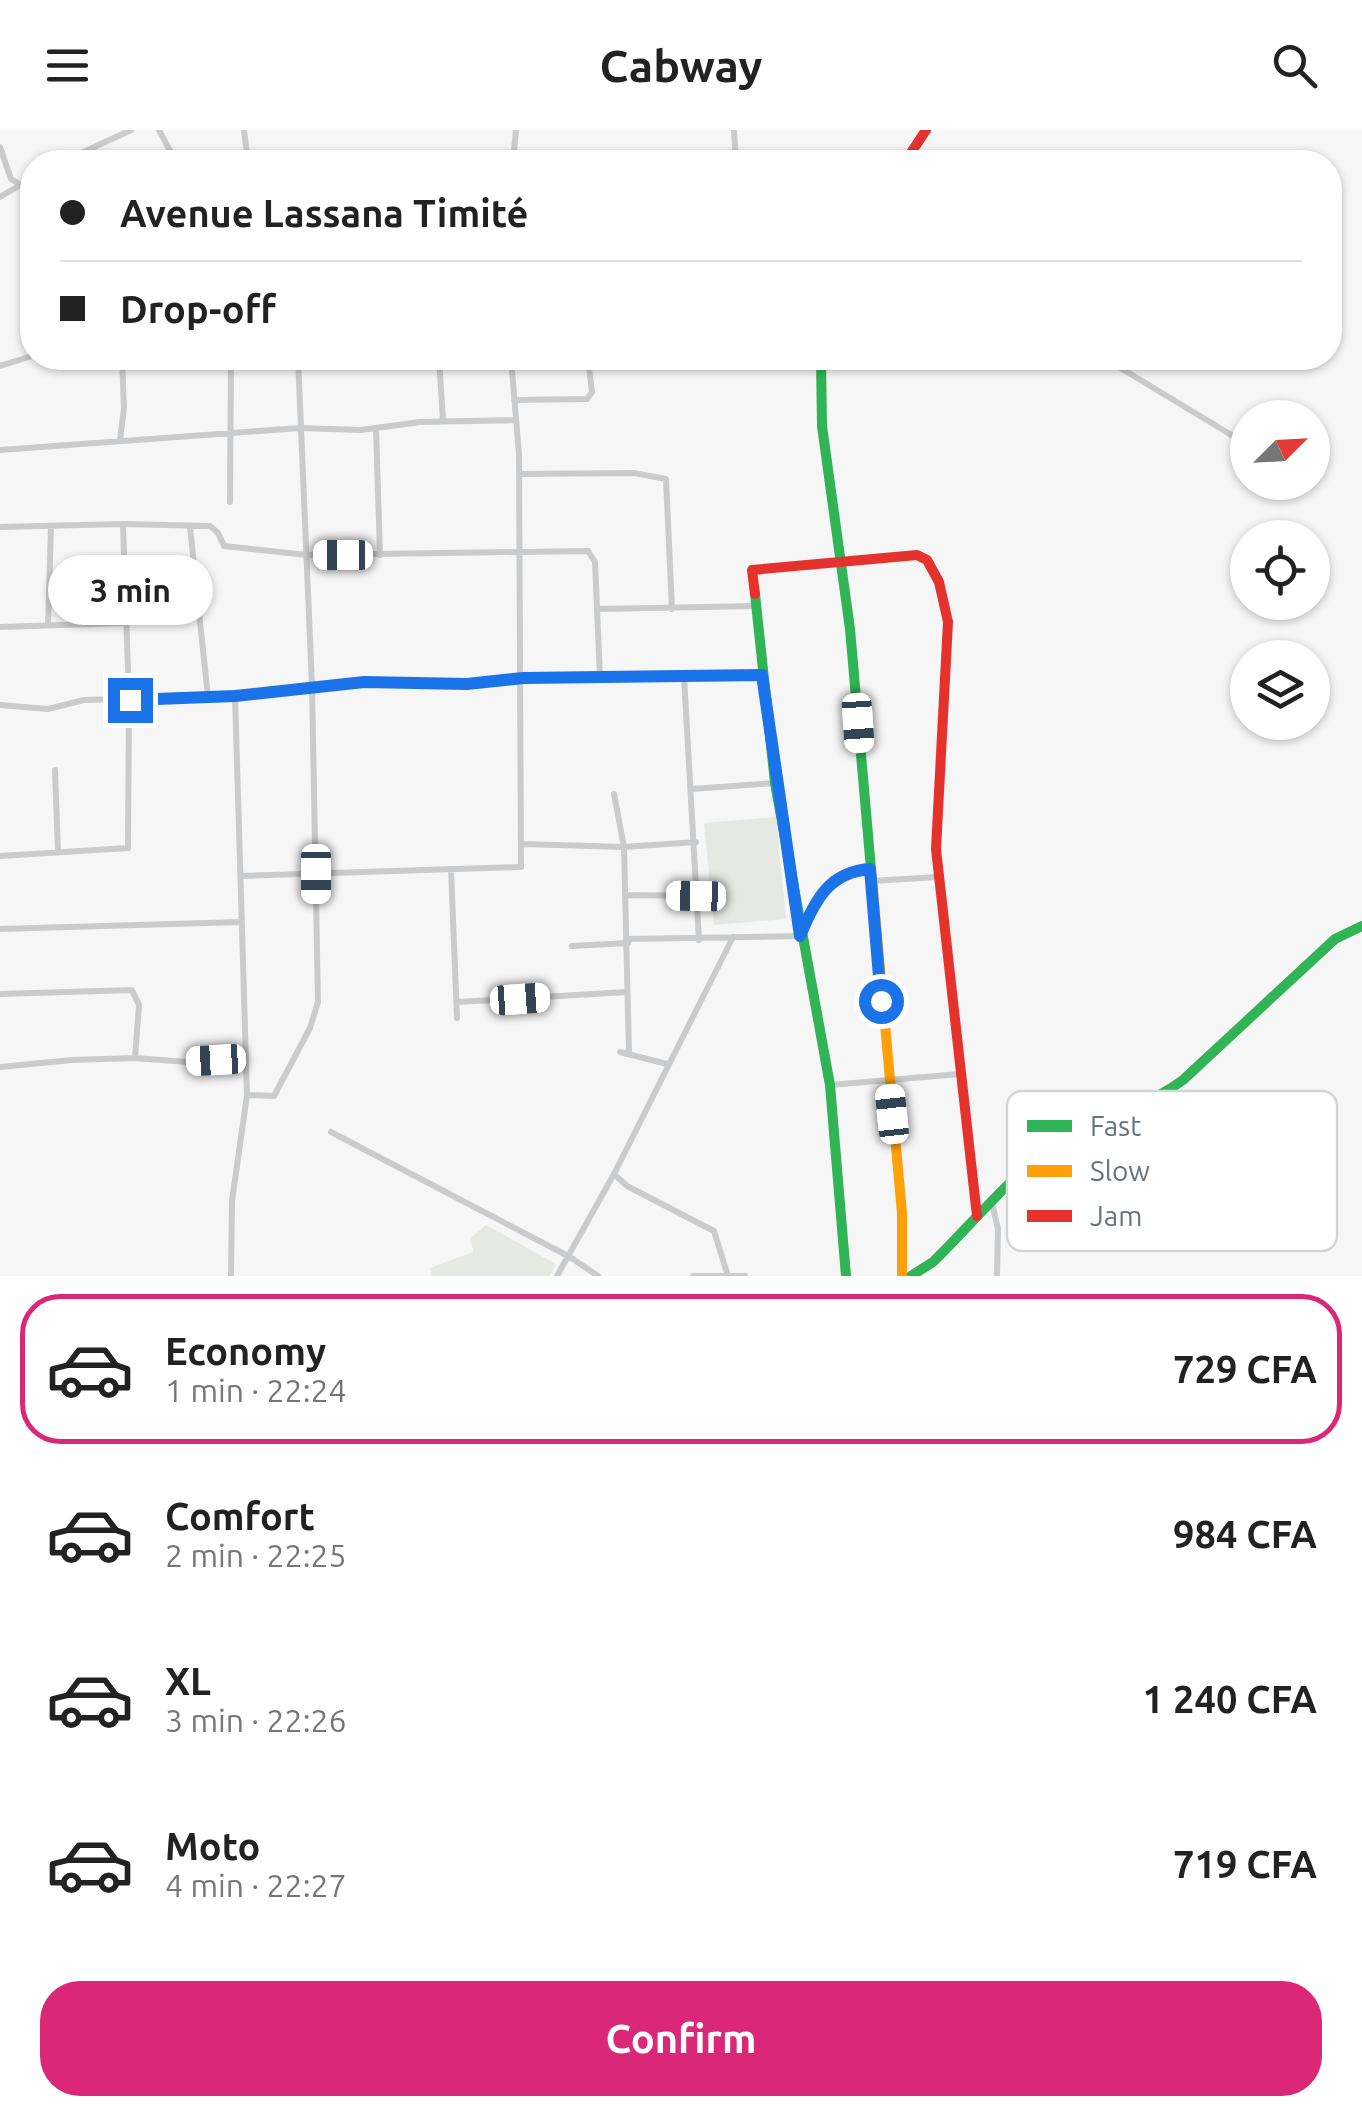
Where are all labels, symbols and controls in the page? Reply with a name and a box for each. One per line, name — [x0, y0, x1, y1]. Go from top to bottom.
icon: menu — [40, 38, 95, 93]
icon: search — [1267, 38, 1322, 93]
text: Cabway — [600, 40, 762, 91]
text: Avenue Lassana Timité — [120, 192, 528, 234]
text: Drop-off — [120, 288, 276, 330]
north arrow — [1230, 400, 1330, 500]
map controls — [1230, 400, 1330, 740]
button: locate — [1230, 520, 1330, 620]
car — [313, 540, 373, 570]
callout: 3 min — [48, 555, 212, 625]
text: 3 min — [90, 572, 171, 608]
button: layers — [1230, 640, 1330, 740]
route end — [108, 678, 153, 723]
car — [841, 692, 875, 754]
car — [301, 844, 331, 904]
car — [666, 880, 726, 912]
route start — [859, 979, 904, 1024]
car — [489, 982, 551, 1016]
car — [185, 1043, 247, 1077]
car — [874, 1083, 910, 1145]
legend — [1007, 1091, 1337, 1251]
text: Fast — [1090, 1110, 1141, 1141]
text: Slow — [1090, 1155, 1150, 1186]
text: Jam — [1090, 1200, 1142, 1231]
icon: car — [45, 1324, 135, 1414]
text: Economy — [165, 1330, 326, 1372]
text: 729 CFA — [1173, 1348, 1317, 1390]
text: 1 min · 22:24 — [165, 1372, 347, 1408]
icon: car — [45, 1489, 135, 1579]
text: Comfort — [165, 1495, 315, 1537]
text: 984 CFA — [1173, 1513, 1317, 1555]
text: 2 min · 22:25 — [165, 1537, 347, 1573]
icon: car — [45, 1654, 135, 1744]
text: XL — [165, 1660, 211, 1702]
text: 1 240 CFA — [1143, 1678, 1317, 1720]
text: 3 min · 22:26 — [165, 1702, 347, 1738]
icon: car — [45, 1819, 135, 1909]
text: Moto — [165, 1825, 260, 1867]
text: 719 CFA — [1173, 1843, 1317, 1885]
text: 4 min · 22:27 — [165, 1867, 347, 1903]
button: Confirm — [40, 1981, 1322, 2096]

